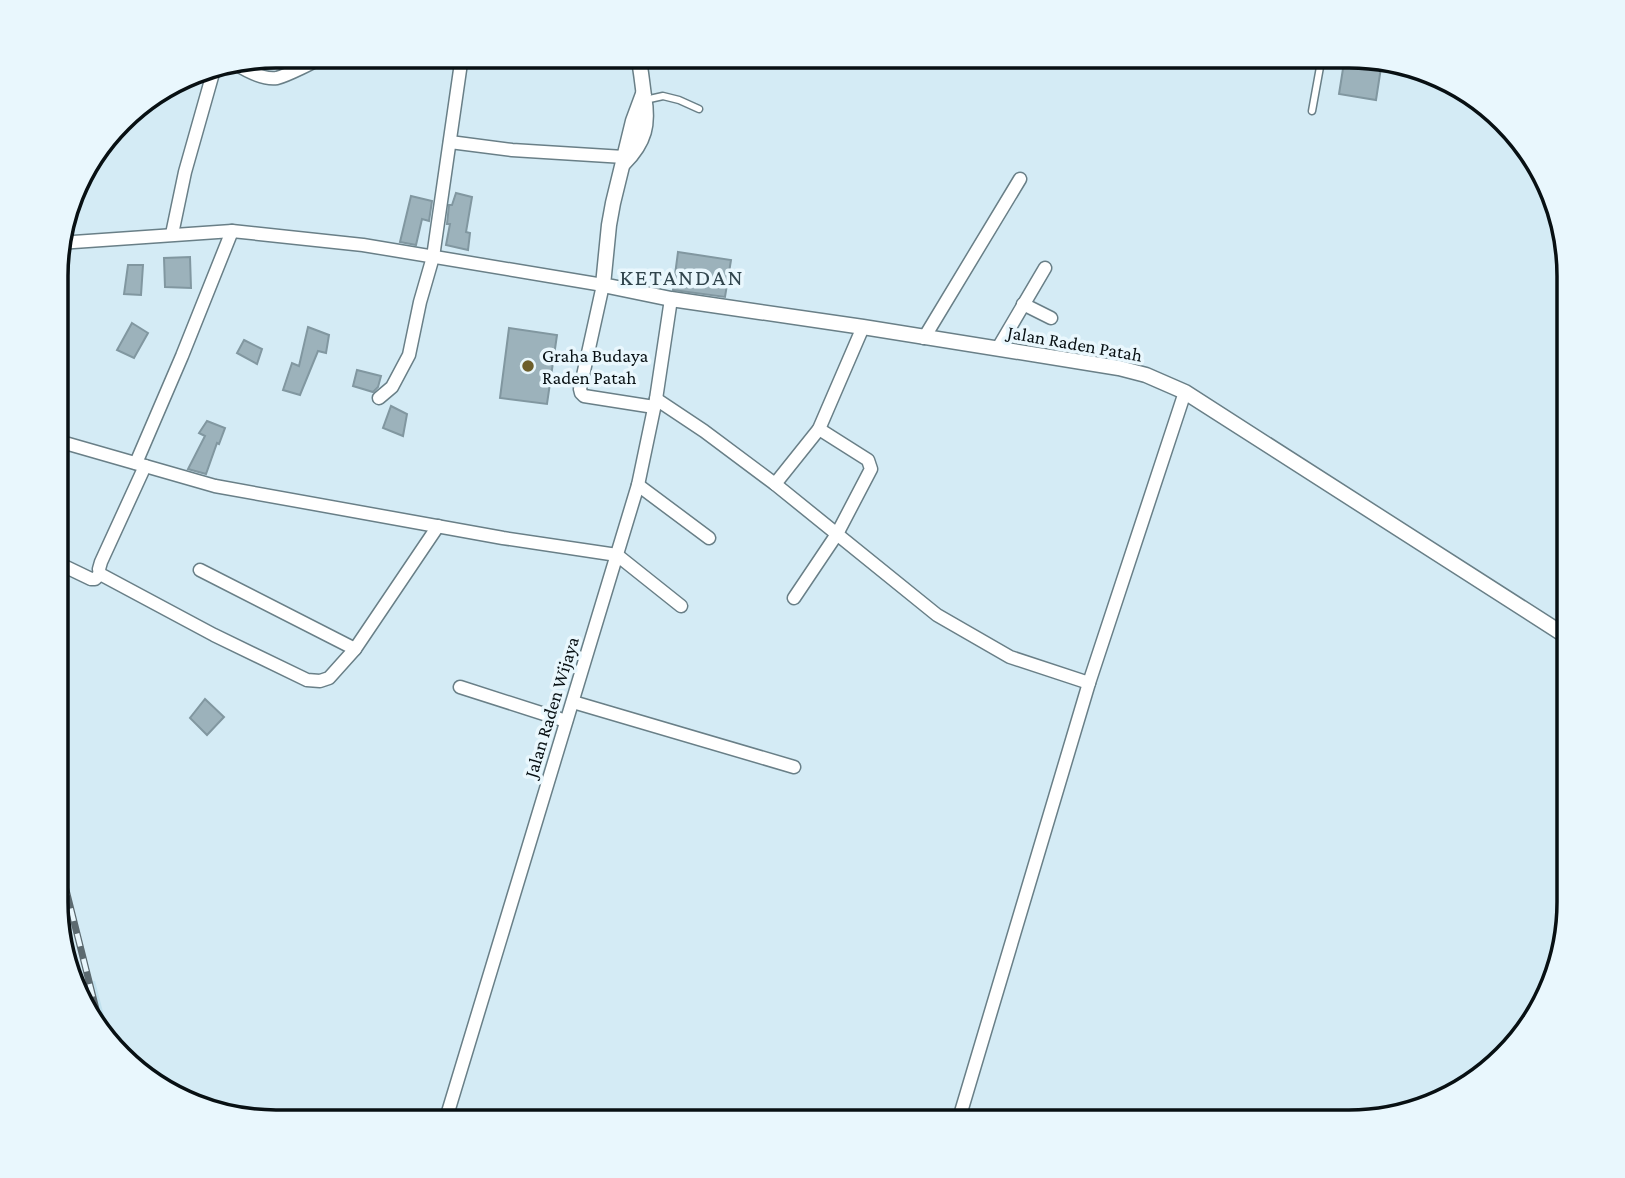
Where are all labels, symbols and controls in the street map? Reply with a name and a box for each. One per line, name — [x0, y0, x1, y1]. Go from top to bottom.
district label: KETANDAN — [619, 264, 745, 290]
street label: Jalan Raden Patah — [1004, 321, 1144, 366]
place label: Graha Budaya Raden Patah — [542, 345, 649, 388]
marker: Graha Budaya Raden Patah — [520, 358, 536, 374]
street label: Jalan Raden Wijaya — [519, 634, 584, 782]

